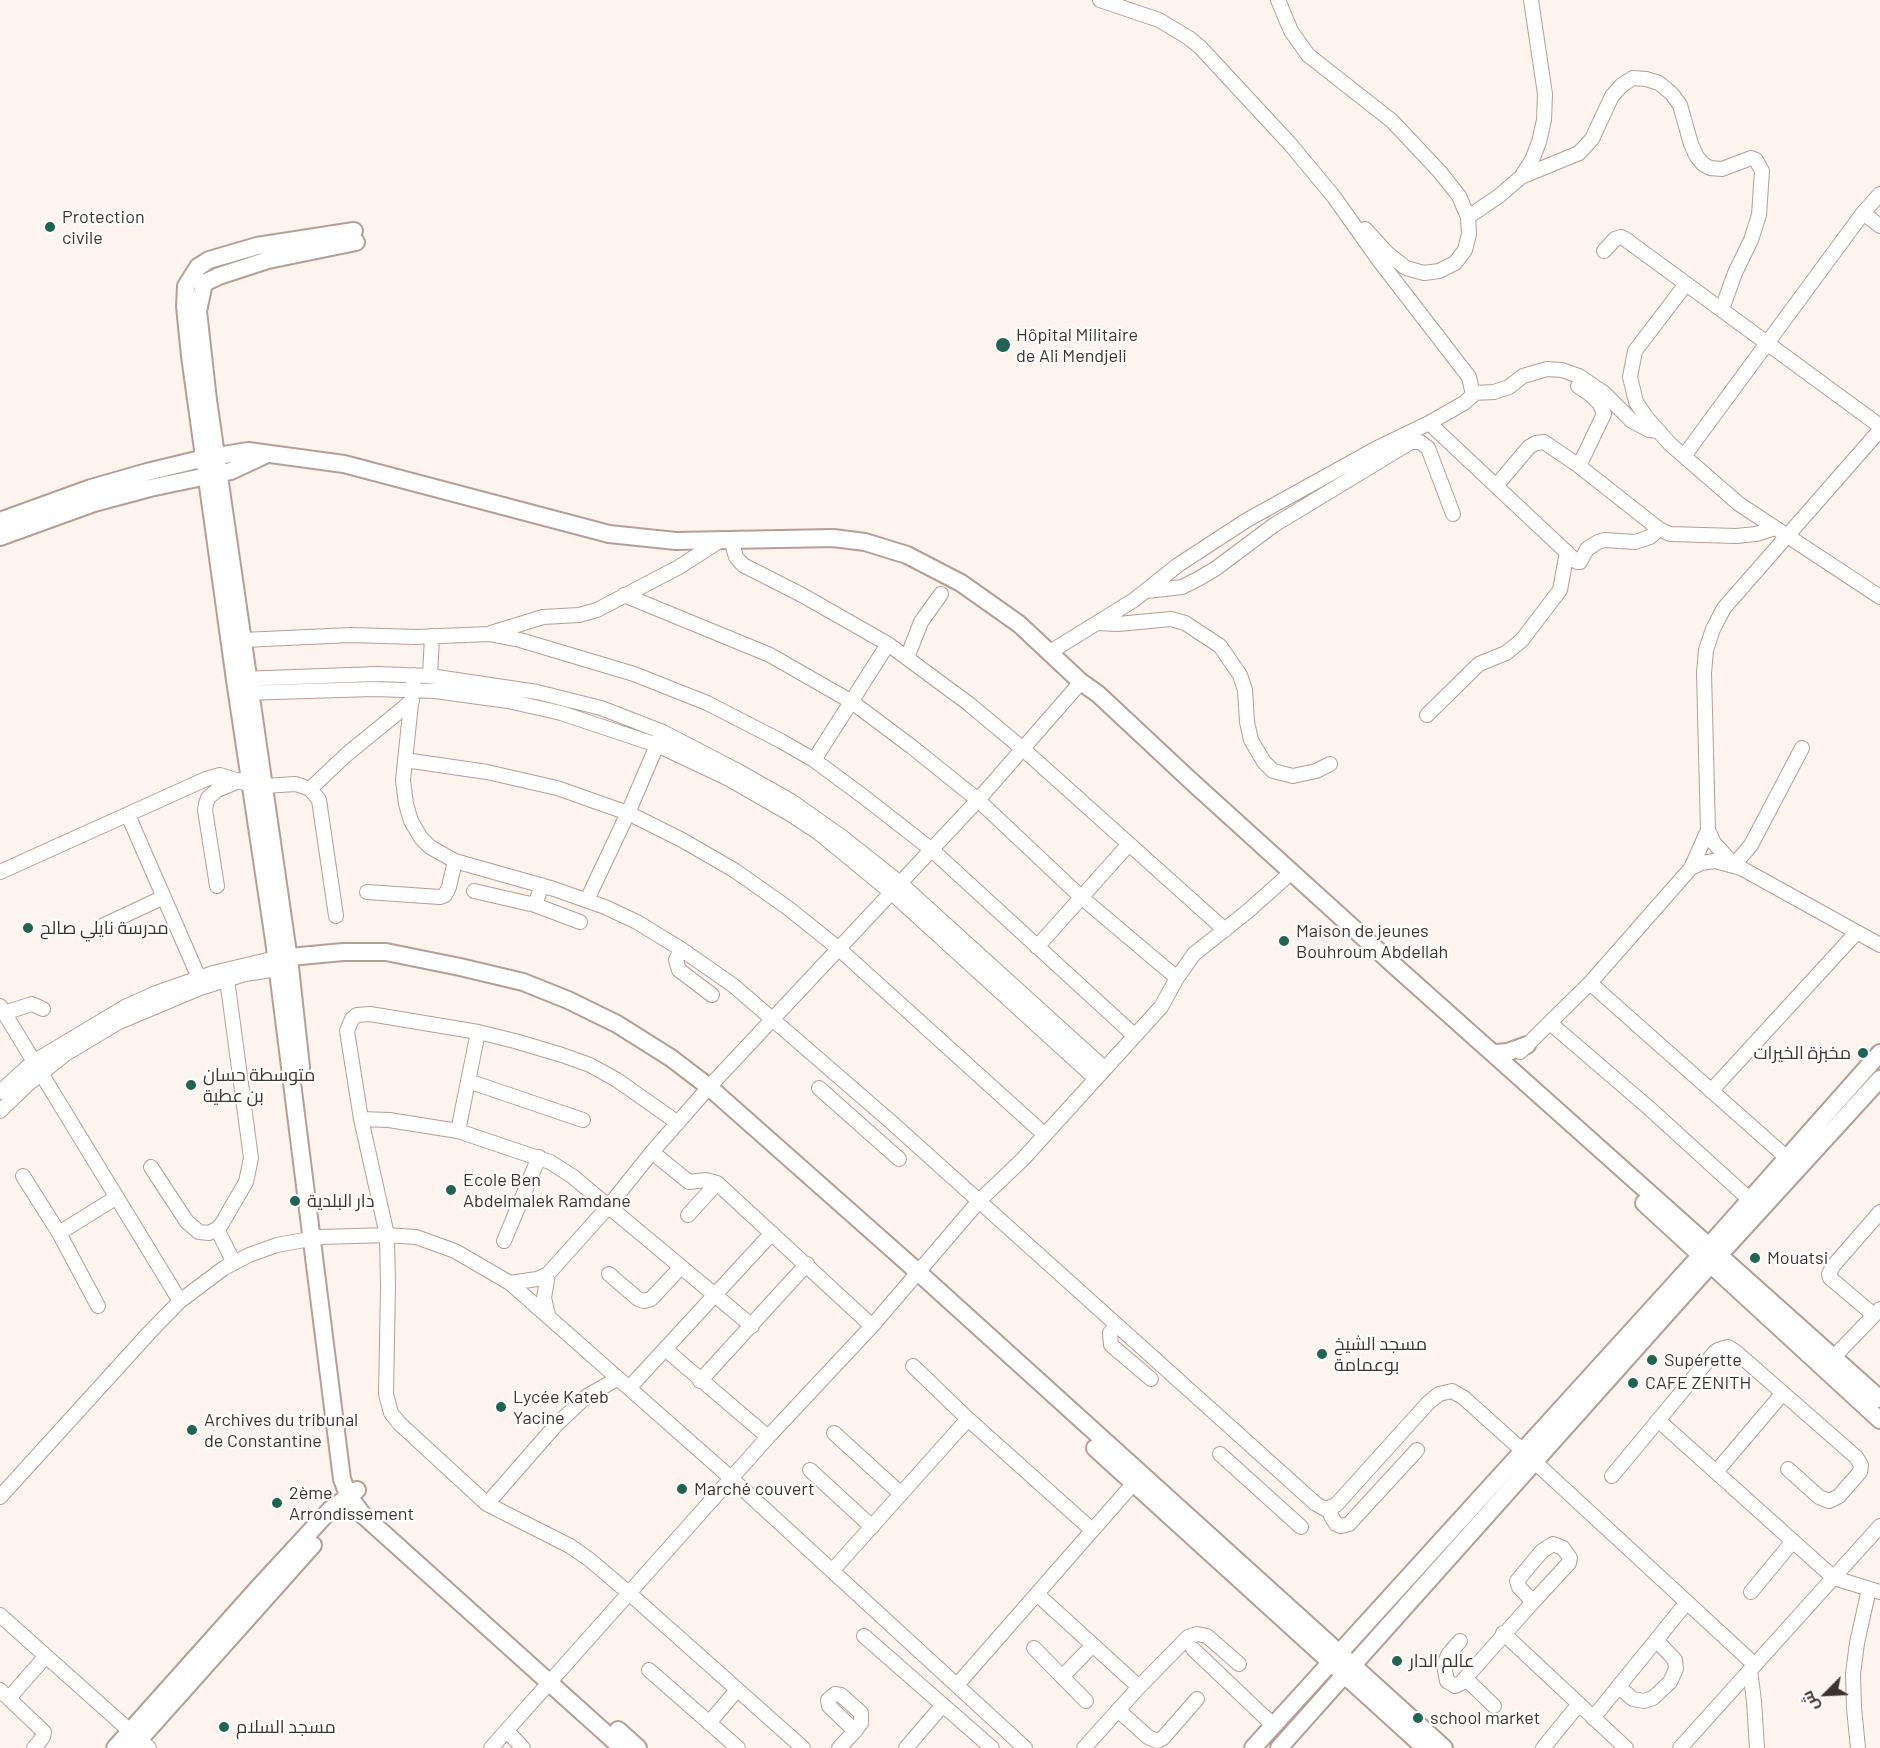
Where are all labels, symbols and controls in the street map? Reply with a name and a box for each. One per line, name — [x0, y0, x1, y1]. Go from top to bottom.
place label: Protection civile — [62, 206, 145, 248]
marker: Protection civile — [43, 220, 57, 234]
place label: Hôpital Militaire de Ali Mendjeli — [1016, 324, 1138, 366]
marker: Hôpital Militaire de Ali Mendjeli — [994, 336, 1012, 354]
place label: مدرسة نايلي صالح — [40, 917, 169, 939]
place label: Maison de jeunes Bouhroum Abdellah — [1296, 920, 1448, 962]
marker: مدرسة نايلي صالح — [21, 921, 35, 935]
marker: Maison de jeunes Bouhroum Abdellah — [1277, 934, 1291, 948]
place label: مخبزة الخيرات — [1753, 1042, 1851, 1064]
marker: مخبزة الخيرات — [1856, 1046, 1870, 1060]
place label: متوسطة حسان بن عطية — [203, 1064, 315, 1106]
marker: متوسطة حسان بن عطية — [184, 1078, 198, 1092]
place label: Ecole Ben Abdelmalek Ramdane — [463, 1169, 631, 1212]
marker: Ecole Ben Abdelmalek Ramdane — [444, 1183, 458, 1197]
place label: دار البلدية — [307, 1190, 374, 1212]
marker: دار البلدية — [288, 1194, 302, 1208]
place label: Mouatsi — [1767, 1247, 1828, 1269]
marker: Mouatsi — [1748, 1251, 1762, 1265]
place label: مسجد الشيخ بوعمامة — [1334, 1333, 1427, 1376]
marker: مسجد الشيخ بوعمامة — [1315, 1347, 1329, 1361]
place label: Supérette — [1664, 1349, 1742, 1371]
marker: Supérette — [1645, 1353, 1659, 1367]
place label: CAFE ZENITH — [1645, 1372, 1751, 1394]
marker: CAFE ZENITH — [1626, 1376, 1640, 1390]
place label: Lycée Kateb Yacine — [513, 1386, 609, 1428]
marker: Lycée Kateb Yacine — [494, 1400, 508, 1414]
place label: Archives du tribunal de Constantine — [204, 1409, 358, 1452]
marker: Archives du tribunal de Constantine — [185, 1423, 199, 1437]
place label: Marché couvert — [694, 1478, 815, 1500]
place label: 2ème Arrondissement — [289, 1482, 414, 1524]
marker: Marché couvert — [675, 1482, 689, 1496]
marker: 2ème Arrondissement — [270, 1496, 284, 1510]
place label: عالم الدار — [1409, 1650, 1474, 1672]
marker: عالم الدار — [1390, 1654, 1404, 1668]
north arrow — [1796, 1664, 1856, 1724]
text: ش — [1796, 1688, 1822, 1715]
place label: school market — [1430, 1707, 1540, 1729]
marker: school market — [1411, 1711, 1425, 1725]
place label: مسجد السلام — [236, 1716, 336, 1738]
marker: مسجد السلام — [217, 1720, 231, 1734]

